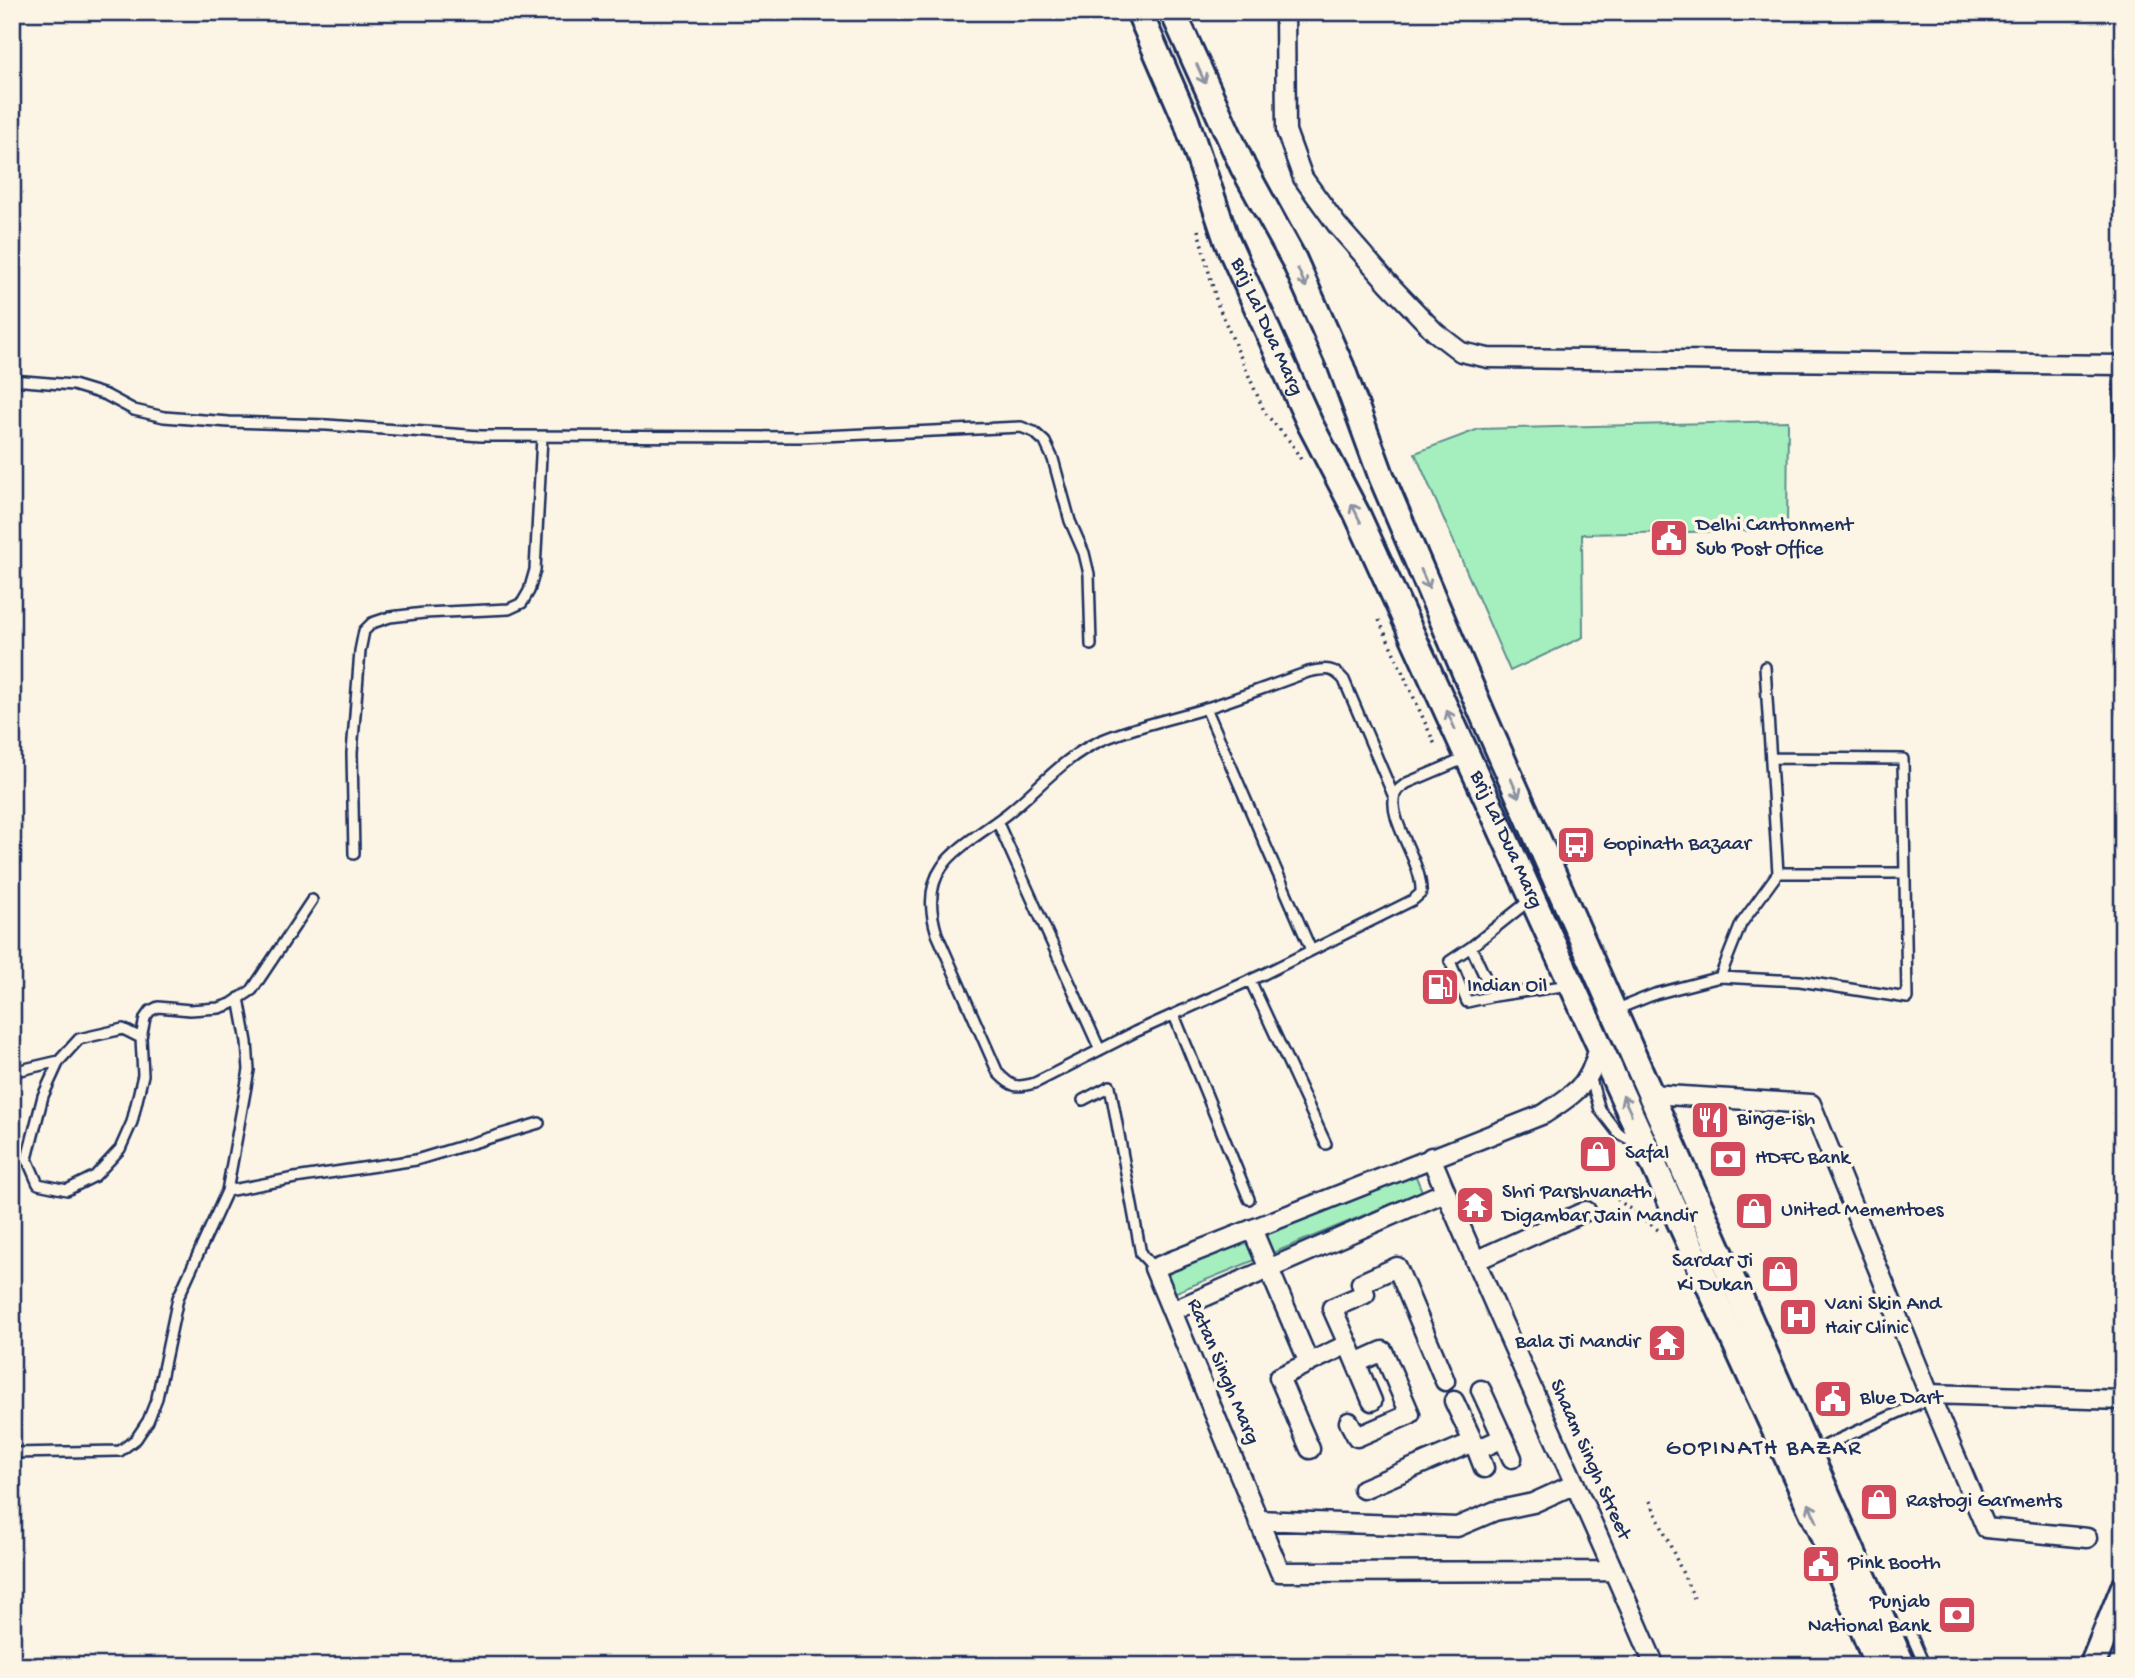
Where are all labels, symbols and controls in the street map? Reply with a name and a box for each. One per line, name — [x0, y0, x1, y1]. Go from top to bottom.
one-way arrow — [1195, 63, 1208, 85]
street label: Brij Lal Dua Marg — [1224, 253, 1308, 400]
one-way arrow — [1296, 267, 1309, 288]
one-way arrow — [1349, 503, 1363, 524]
place label: Delhi Cantonment Sub Post Office — [1694, 514, 1855, 563]
public building icon: Delhi Cantonment Sub Post Office — [1648, 517, 1690, 559]
one-way arrow — [1419, 568, 1432, 590]
one-way arrow — [1444, 710, 1457, 731]
street label: Brij Lal Dua Marg — [1463, 766, 1548, 913]
one-way arrow — [1509, 777, 1522, 798]
bus stop icon: Gopinath Bazaar — [1555, 824, 1597, 866]
place label: Gopinath Bazaar — [1603, 833, 1752, 858]
fuel station icon: Indian Oil — [1419, 966, 1461, 1008]
place label: Indian Oil — [1467, 975, 1547, 1000]
one-way arrow — [1620, 1095, 1633, 1117]
restaurant icon: Binge-ish — [1689, 1099, 1731, 1141]
place label: Binge-ish — [1736, 1108, 1815, 1133]
shop icon: Safal — [1577, 1133, 1619, 1175]
bank icon: HDFC Bank — [1707, 1138, 1749, 1180]
place label: Safal — [1625, 1142, 1669, 1167]
place label: HDFC Bank — [1755, 1147, 1852, 1172]
place label: Shri Parshvanath Digambar Jain Mandir — [1500, 1181, 1698, 1230]
temple icon: Shri Parshvanath Digambar Jain Mandir — [1454, 1184, 1496, 1226]
shop icon: United Mementoes — [1733, 1190, 1775, 1232]
place label: United Mementoes — [1781, 1199, 1945, 1224]
place label: Sardar Ji Ki Dukan — [1672, 1250, 1753, 1299]
shop icon: Sardar Ji Ki Dukan — [1759, 1253, 1801, 1295]
place label: Vani Skin And Hair Clinic — [1824, 1293, 1943, 1342]
street label: Ratan Singh Marg — [1180, 1295, 1264, 1449]
hospital icon: Vani Skin And Hair Clinic — [1777, 1296, 1819, 1338]
temple icon: Bala Ji Mandir — [1646, 1322, 1688, 1364]
place label: Bala Ji Mandir — [1514, 1331, 1642, 1356]
street label: Shaam Singh Street — [1542, 1376, 1637, 1546]
public building icon: Blue Dart — [1812, 1378, 1854, 1420]
place label: Blue Dart — [1859, 1387, 1945, 1412]
district label: GOPINATH BAZAR — [1666, 1436, 1862, 1463]
shop icon: Rastogi Garments — [1858, 1481, 1900, 1523]
place label: Rastogi Garments — [1906, 1490, 2063, 1515]
one-way arrow — [1806, 1503, 1819, 1524]
public building icon: Pink Booth — [1800, 1543, 1842, 1585]
place label: Pink Booth — [1847, 1552, 1941, 1577]
place label: Punjab National Bank — [1808, 1591, 1933, 1640]
bank icon: Punjab National Bank — [1936, 1594, 1978, 1636]

